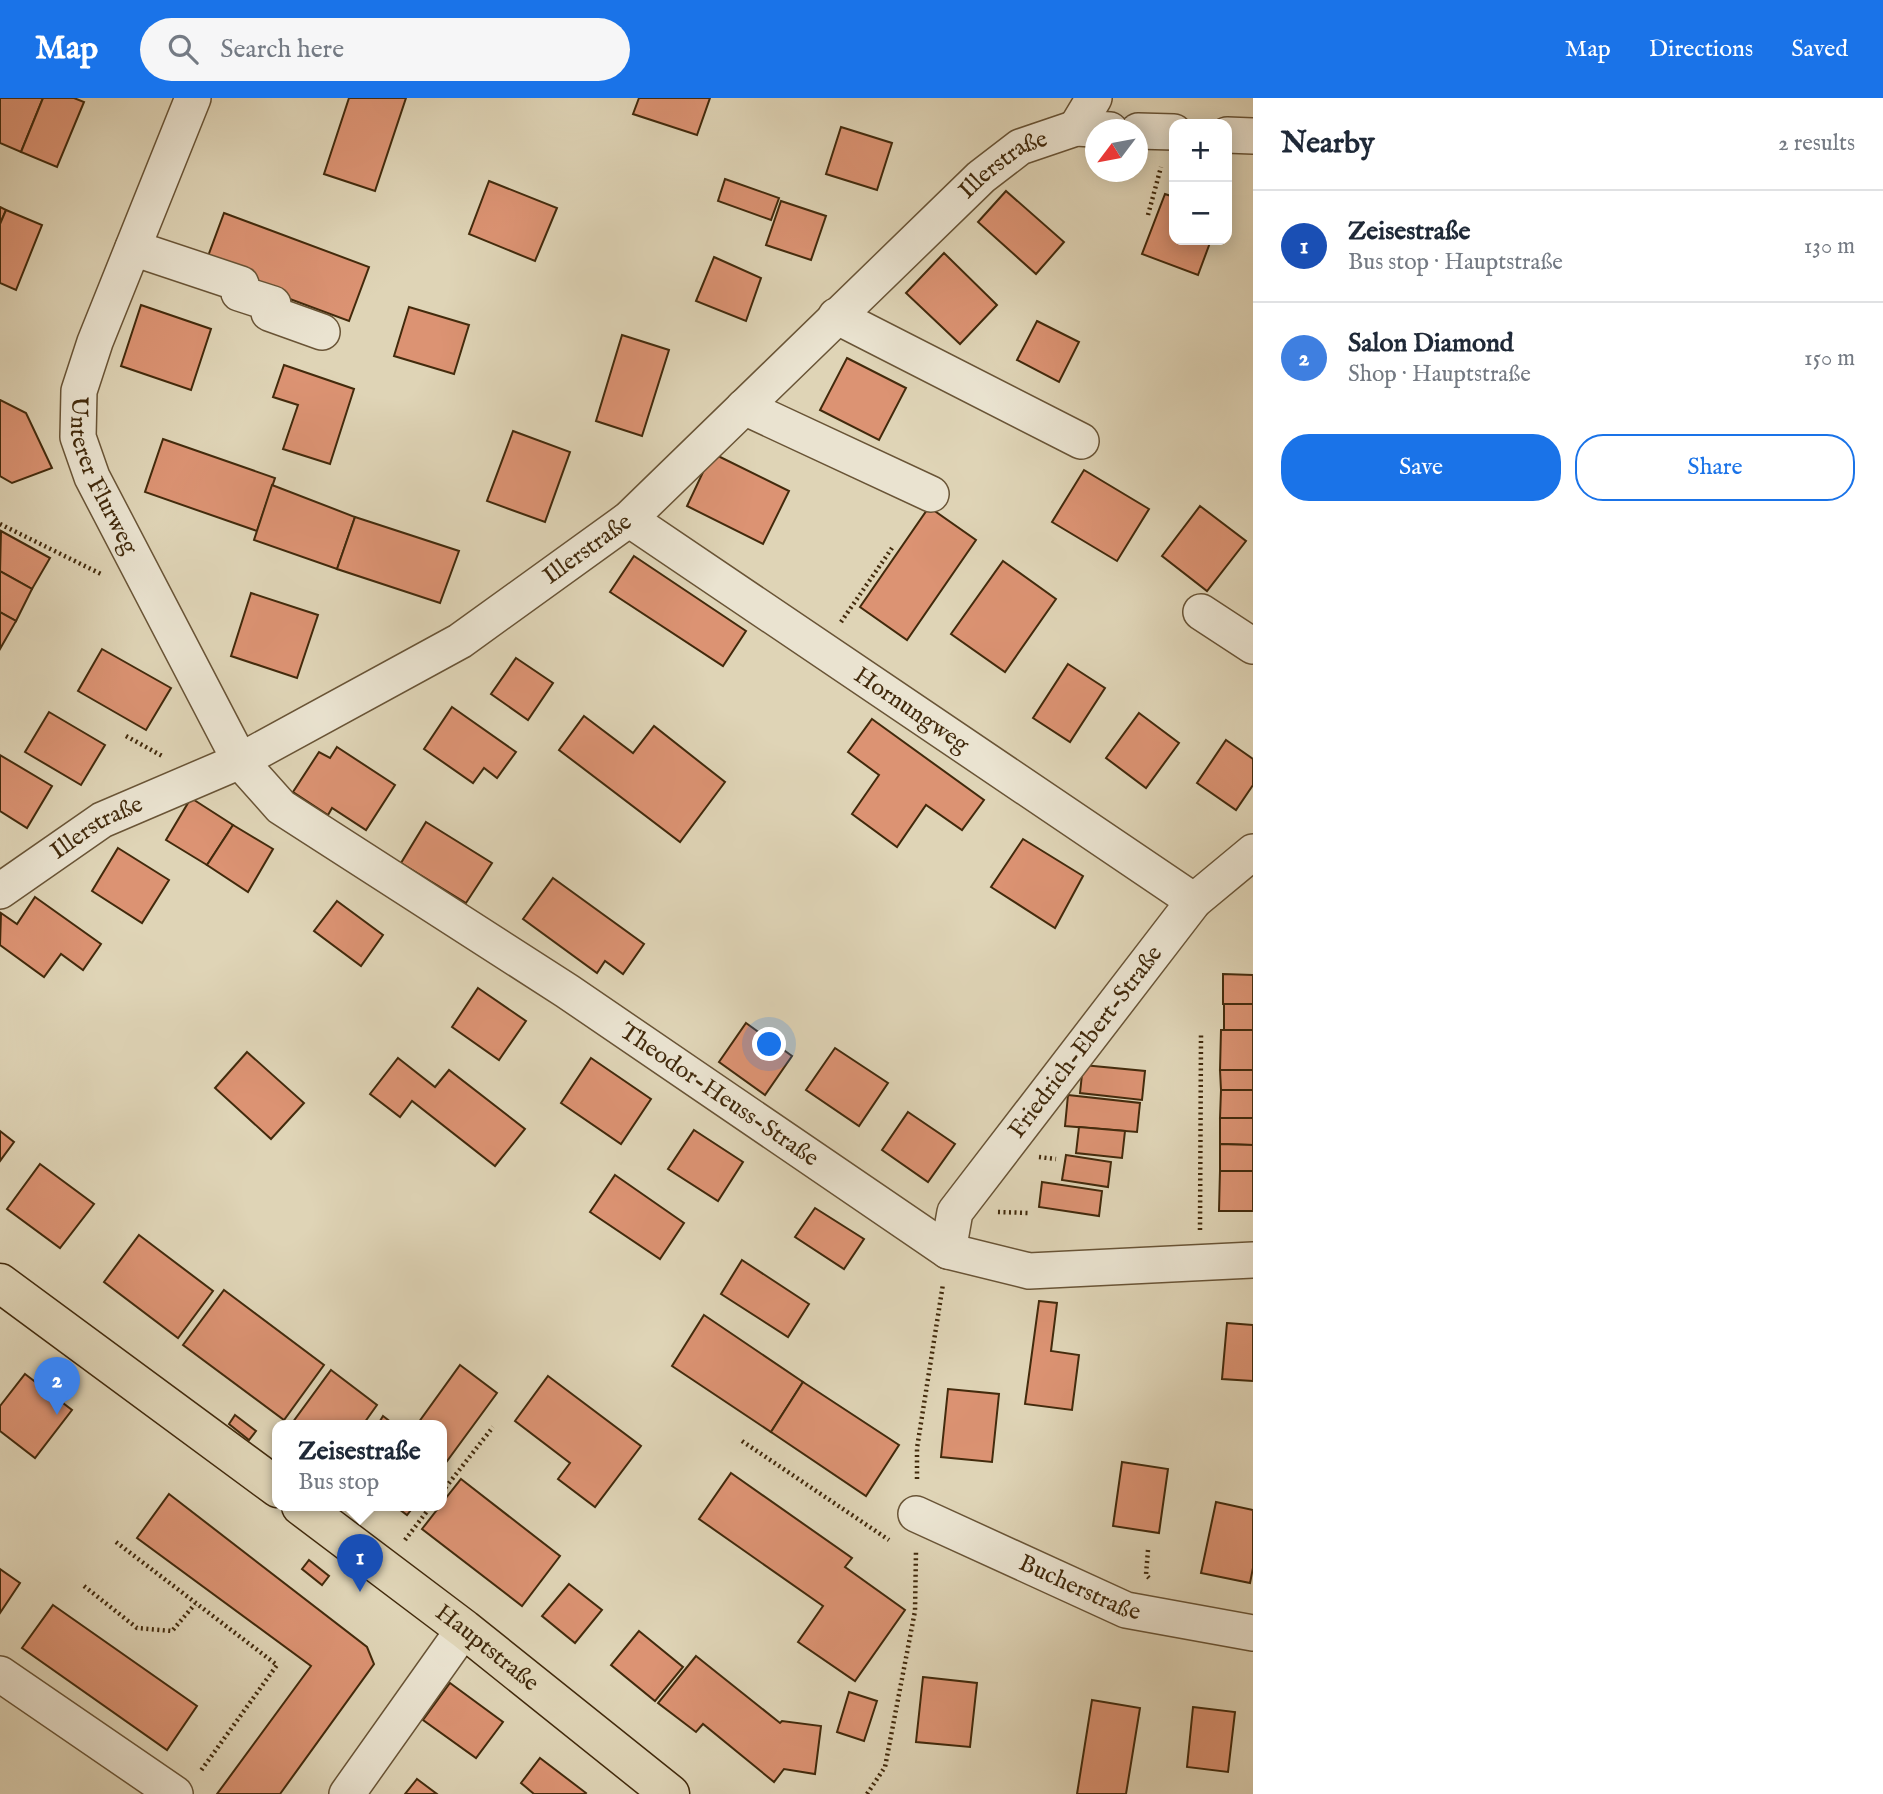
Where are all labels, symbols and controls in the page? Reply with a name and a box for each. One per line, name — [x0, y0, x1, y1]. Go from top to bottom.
search box — [140, 18, 630, 81]
text: Map — [35, 28, 98, 70]
icon: search — [164, 30, 202, 68]
text: Search here — [220, 33, 344, 66]
text: Map — [1565, 34, 1611, 65]
text: Directions — [1649, 34, 1753, 65]
text: Saved — [1791, 34, 1848, 65]
north arrow — [1085, 119, 1148, 182]
map controls — [1169, 119, 1232, 245]
button: + — [1169, 119, 1232, 182]
street label: Illerstraße — [952, 123, 1051, 206]
text: Nearby — [1281, 125, 1374, 163]
text: 2 results — [1778, 129, 1855, 158]
button: − — [1169, 182, 1232, 245]
text: Zeisestraße — [1348, 215, 1470, 248]
text: 1 — [1300, 232, 1308, 261]
text: 130 m — [1804, 232, 1855, 261]
text: Bus stop · Hauptstraße — [1348, 248, 1563, 277]
text: Salon Diamond — [1348, 327, 1514, 360]
text: 2 — [1299, 344, 1309, 373]
text: 150 m — [1804, 344, 1855, 373]
text: Shop · Hauptstraße — [1348, 360, 1531, 389]
street label: Unterer Flurweg — [63, 396, 146, 561]
button: Save — [1281, 434, 1561, 501]
button: Share — [1575, 434, 1855, 501]
street label: Illerstraße — [537, 507, 638, 592]
street label: Hornungweg — [848, 660, 976, 761]
street label: Illerstraße — [44, 789, 148, 867]
street label: Friedrich-Ebert-Straße — [1002, 939, 1170, 1145]
street label: Theodor-Heuss-Straße — [613, 1016, 825, 1174]
your location — [752, 1027, 786, 1061]
pin: 2 — [34, 1357, 80, 1415]
popup — [272, 1420, 447, 1511]
text: Zeisestraße — [298, 1435, 421, 1468]
text: Bus stop — [298, 1468, 379, 1497]
pin: 1 — [337, 1534, 383, 1592]
street label: Bucherstraße — [1014, 1548, 1143, 1628]
street label: Hauptstraße — [429, 1597, 545, 1698]

